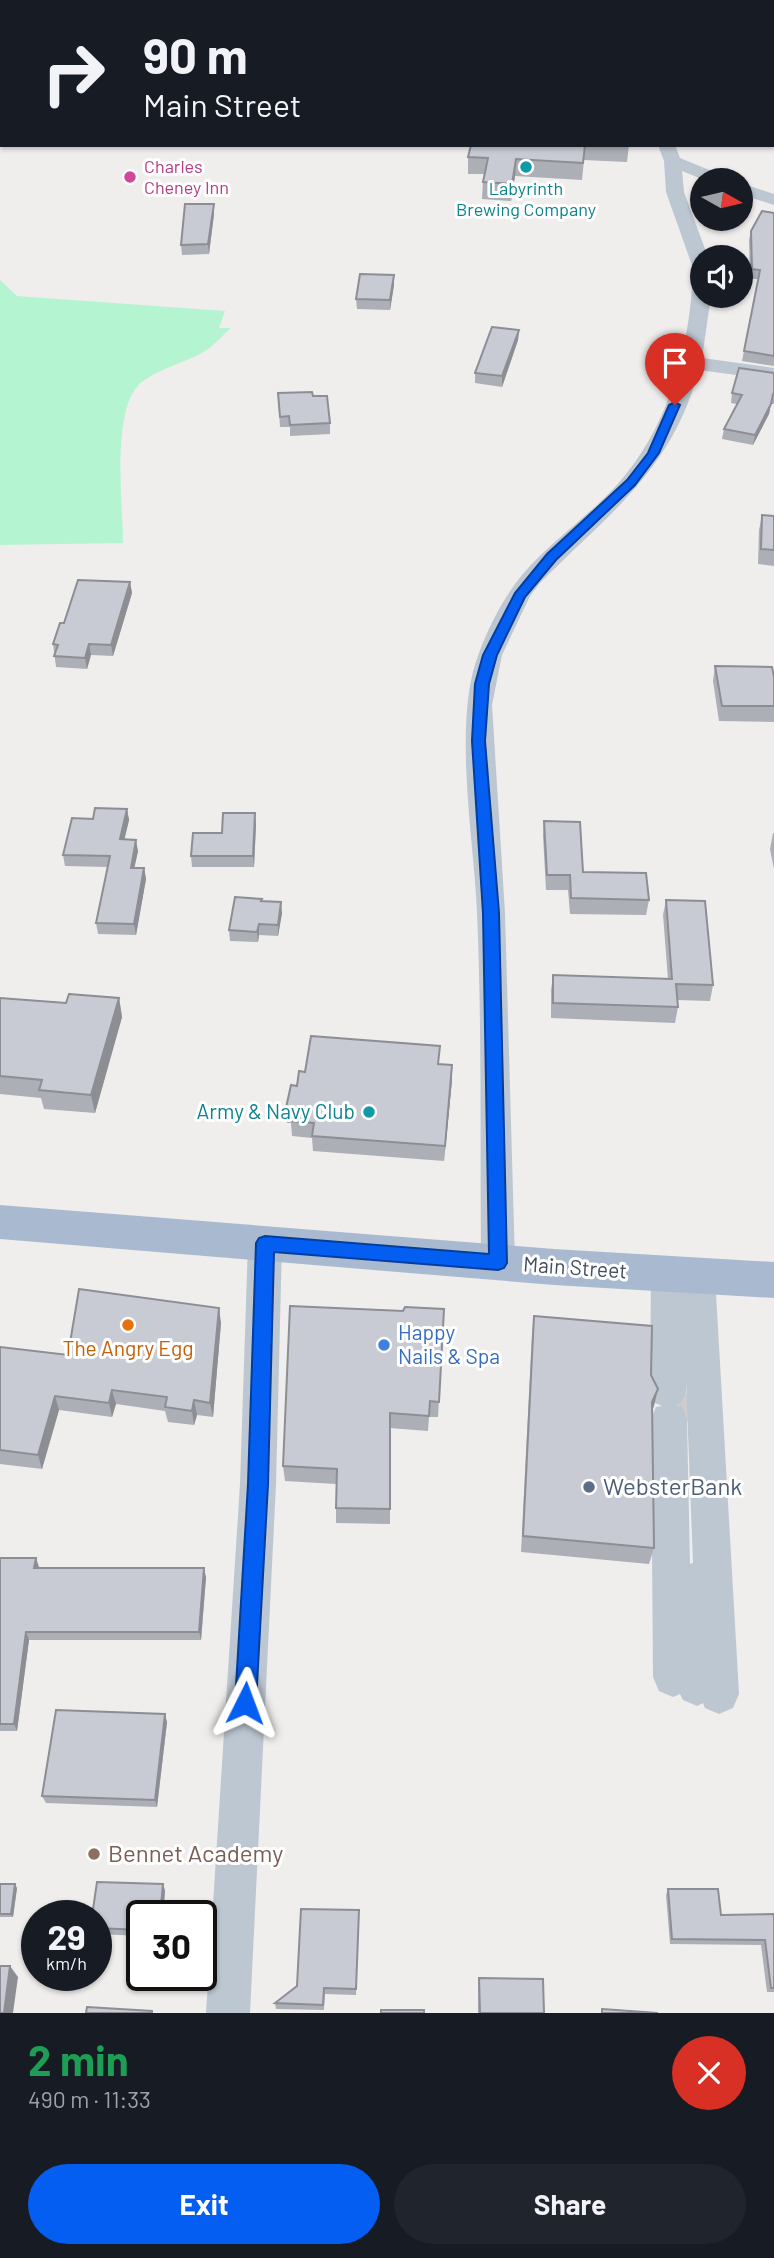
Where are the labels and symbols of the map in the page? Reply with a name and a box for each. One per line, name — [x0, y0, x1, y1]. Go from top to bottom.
place label: Charles Cheney Inn — [144, 155, 229, 198]
marker: Labyrinth Brewing Company — [518, 159, 534, 175]
north arrow — [690, 168, 752, 231]
marker: Charles Cheney Inn — [122, 169, 138, 185]
place label: Labyrinth Brewing Company — [456, 177, 596, 220]
pin — [645, 333, 705, 405]
place label: Army & Navy Club — [197, 1098, 355, 1123]
marker: Army & Navy Club — [361, 1104, 377, 1120]
street label: Main Street — [522, 1250, 628, 1283]
marker: The Angry Egg — [120, 1317, 136, 1333]
place label: Happy Nails & Spa — [398, 1319, 500, 1368]
place label: The Angry Egg — [62, 1335, 194, 1360]
marker: Happy Nails & Spa — [376, 1337, 392, 1353]
place label: WebsterBank — [603, 1471, 742, 1500]
marker: WebsterBank — [581, 1479, 597, 1495]
position arrow — [208, 1666, 282, 1740]
place label: Bennet Academy — [108, 1838, 283, 1867]
marker: Bennet Academy — [86, 1846, 102, 1862]
speed limit sign: 30 — [126, 1900, 217, 1991]

